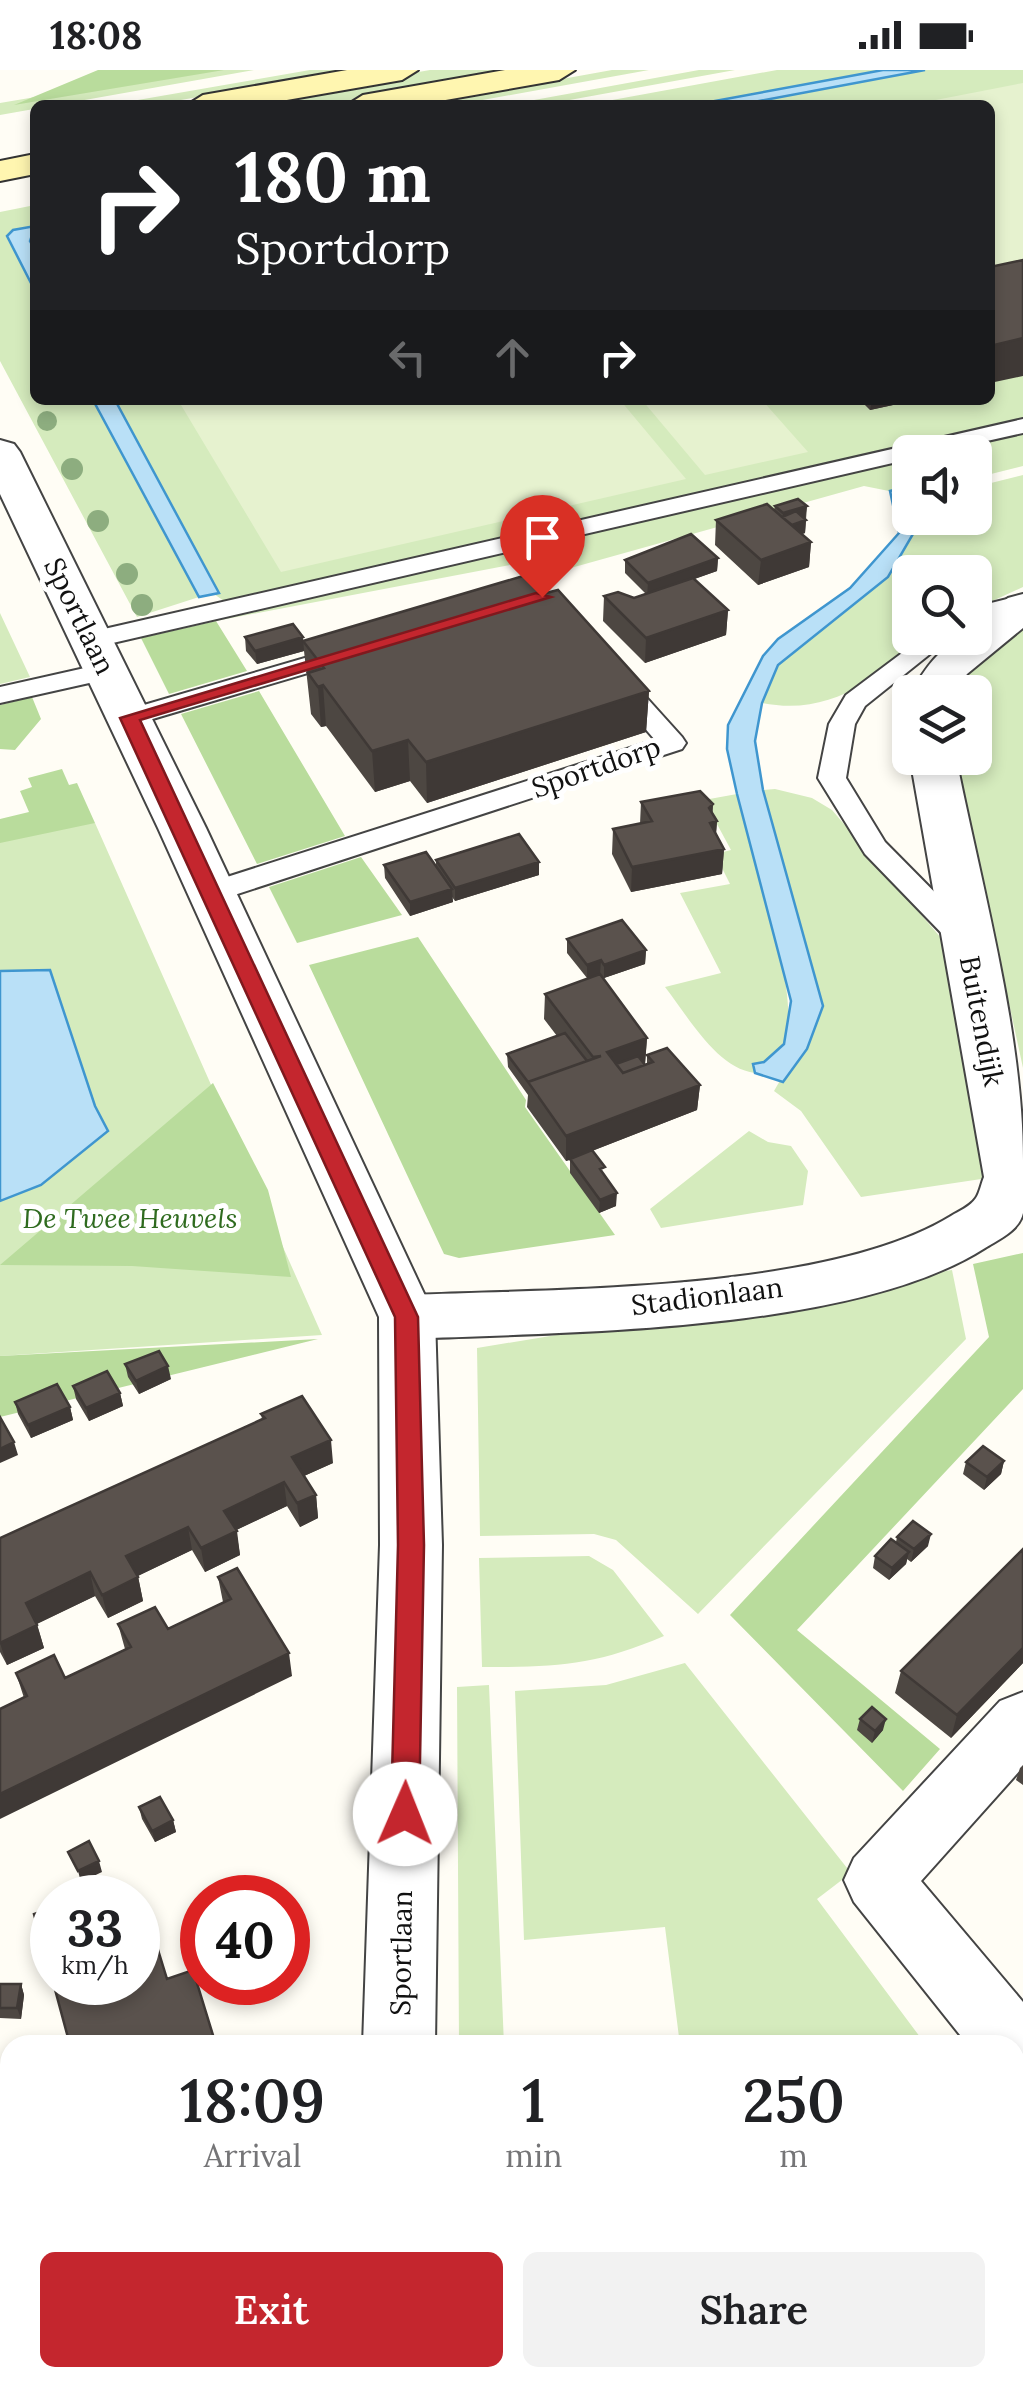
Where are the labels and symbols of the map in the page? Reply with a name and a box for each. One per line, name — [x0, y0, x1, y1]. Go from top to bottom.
pin — [500, 495, 585, 598]
street label: Sportlaan — [36, 552, 124, 680]
street label: Sportdorp — [527, 728, 665, 806]
street label: Buitendijk — [952, 953, 1012, 1089]
park label: De Twee Heuvels — [23, 1200, 237, 1236]
street label: Stadionlaan — [629, 1269, 785, 1323]
position arrow — [353, 1762, 457, 1866]
speed limit sign: 40 — [180, 1875, 310, 2005]
street label: Sportlaan — [382, 1890, 420, 2016]

